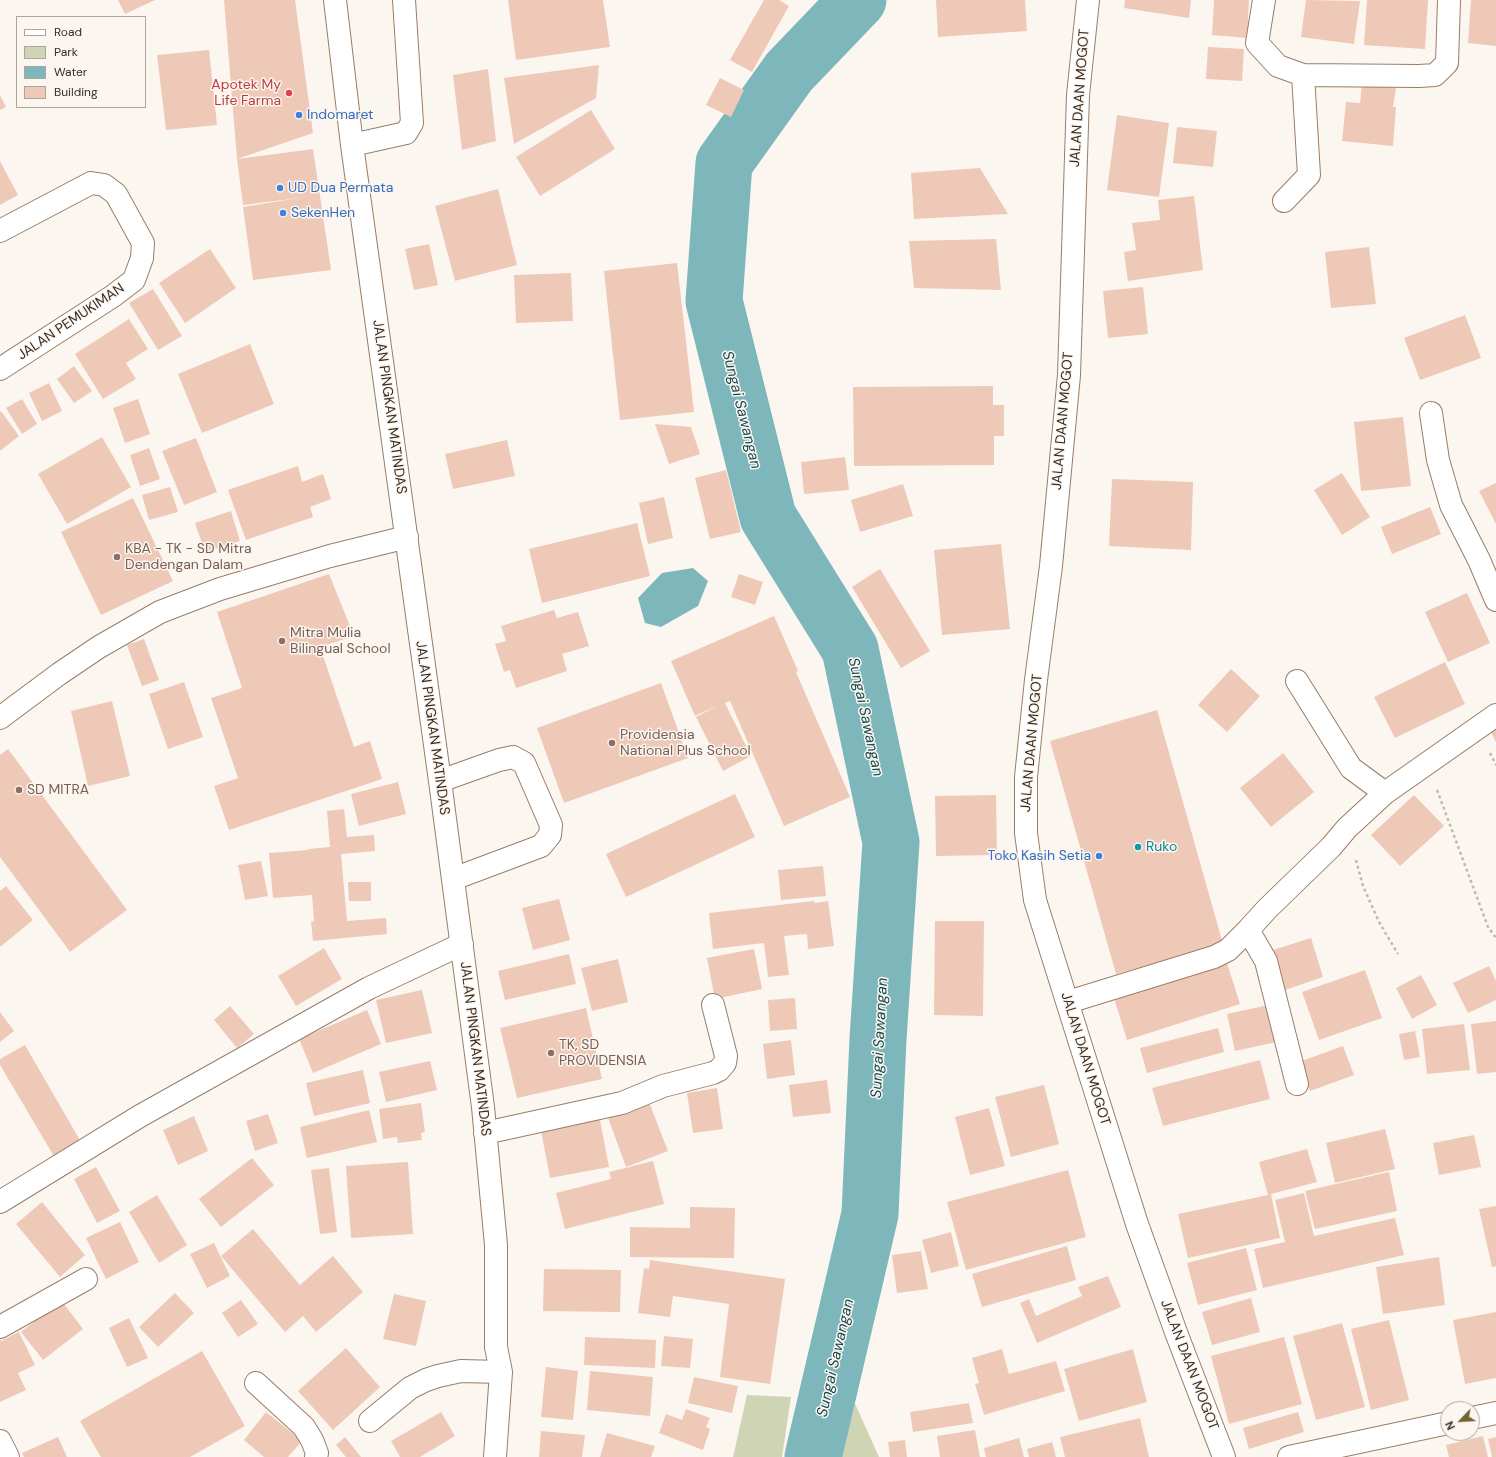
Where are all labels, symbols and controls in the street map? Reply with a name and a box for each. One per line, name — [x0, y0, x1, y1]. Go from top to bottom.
legend — [16, 16, 146, 108]
text: Road — [54, 24, 82, 40]
street label: JALAN DAAN MOGOT — [1067, 28, 1093, 168]
text: Park — [54, 44, 78, 60]
text: Water — [54, 64, 87, 80]
place label: Apotek My Life Farma — [211, 77, 281, 110]
text: Building — [54, 84, 98, 100]
marker: Apotek My Life Farma — [284, 88, 294, 98]
place label: Indomaret — [307, 107, 374, 123]
marker: Indomaret — [294, 110, 304, 120]
place label: UD Dua Permata — [288, 180, 393, 196]
marker: UD Dua Permata — [275, 183, 285, 193]
place label: SekenHen — [291, 205, 355, 221]
marker: SekenHen — [278, 208, 288, 218]
street label: JALAN PEMUKIMAN — [14, 280, 128, 364]
street label: JALAN PINGKAN MATINDAS — [368, 319, 410, 495]
water label: Sungai Sawangan — [718, 349, 764, 471]
street label: JALAN DAAN MOGOT — [1049, 351, 1077, 491]
place label: KBA - TK - SD Mitra Dendengan Dalam — [125, 541, 252, 574]
marker: KBA - TK - SD Mitra Dendengan Dalam — [112, 552, 122, 562]
place label: Mitra Mulia Bilingual School — [290, 625, 391, 658]
marker: Mitra Mulia Bilingual School — [277, 636, 287, 646]
street label: JALAN PINGKAN MATINDAS — [411, 640, 453, 816]
water label: Sungai Sawangan — [844, 656, 886, 778]
street label: JALAN DAAN MOGOT — [1018, 673, 1046, 813]
place label: Providensia National Plus School — [620, 727, 751, 760]
marker: Providensia National Plus School — [607, 738, 617, 748]
place label: SD MITRA — [27, 782, 89, 798]
marker: SD MITRA — [14, 785, 24, 795]
place label: Ruko — [1146, 839, 1177, 855]
marker: Ruko — [1133, 842, 1143, 852]
place label: Toko Kasih Setia — [988, 848, 1091, 864]
marker: Toko Kasih Setia — [1094, 851, 1104, 861]
street label: JALAN PINGKAN MATINDAS — [456, 961, 494, 1137]
water label: Sungai Sawangan — [868, 977, 892, 1099]
street label: JALAN DAAN MOGOT — [1057, 990, 1113, 1128]
place label: TK, SD PROVIDENSIA — [559, 1037, 646, 1070]
marker: TK, SD PROVIDENSIA — [546, 1048, 556, 1058]
water label: Sungai Sawangan — [814, 1297, 858, 1419]
street label: JALAN DAAN MOGOT — [1156, 1297, 1222, 1433]
north arrow — [1440, 1401, 1480, 1441]
text: N — [1442, 1419, 1458, 1432]

